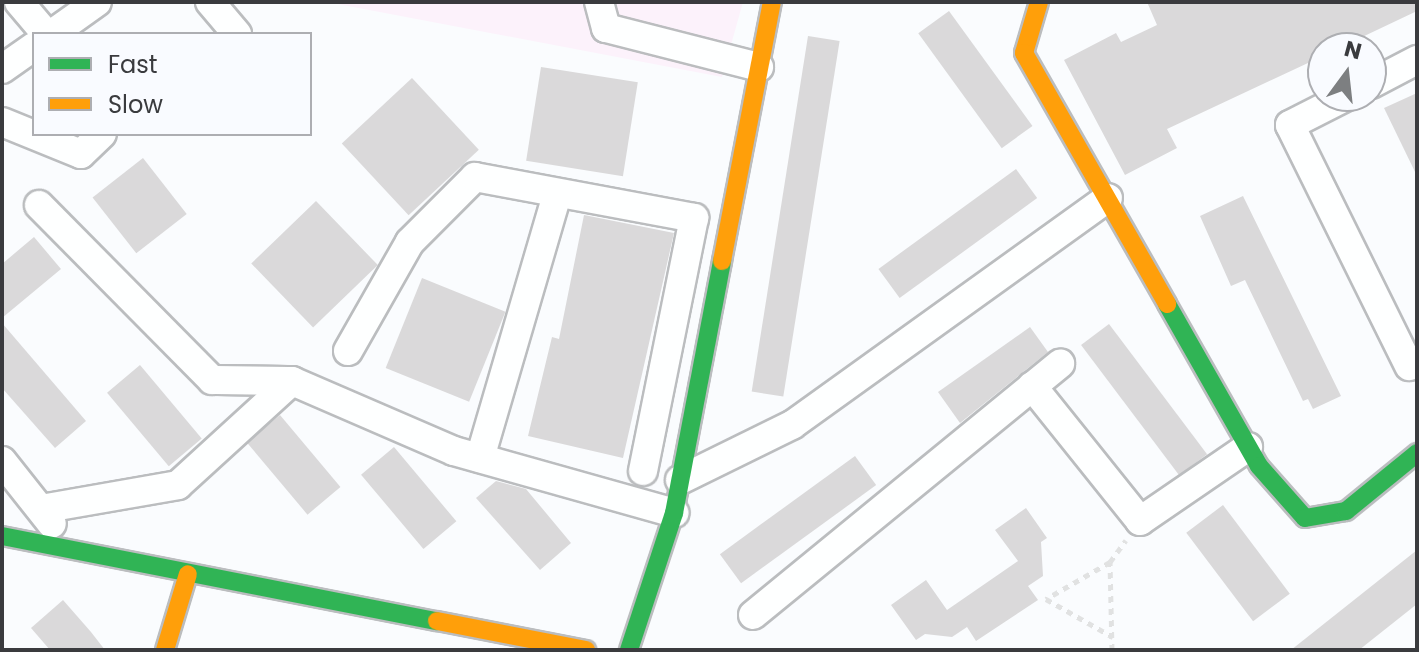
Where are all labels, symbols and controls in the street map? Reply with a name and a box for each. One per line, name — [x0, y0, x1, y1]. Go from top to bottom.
legend — [32, 32, 312, 136]
north arrow — [1307, 32, 1387, 112]
text: N — [1341, 33, 1365, 67]
text: Fast — [108, 48, 158, 81]
text: Slow — [108, 88, 163, 121]

